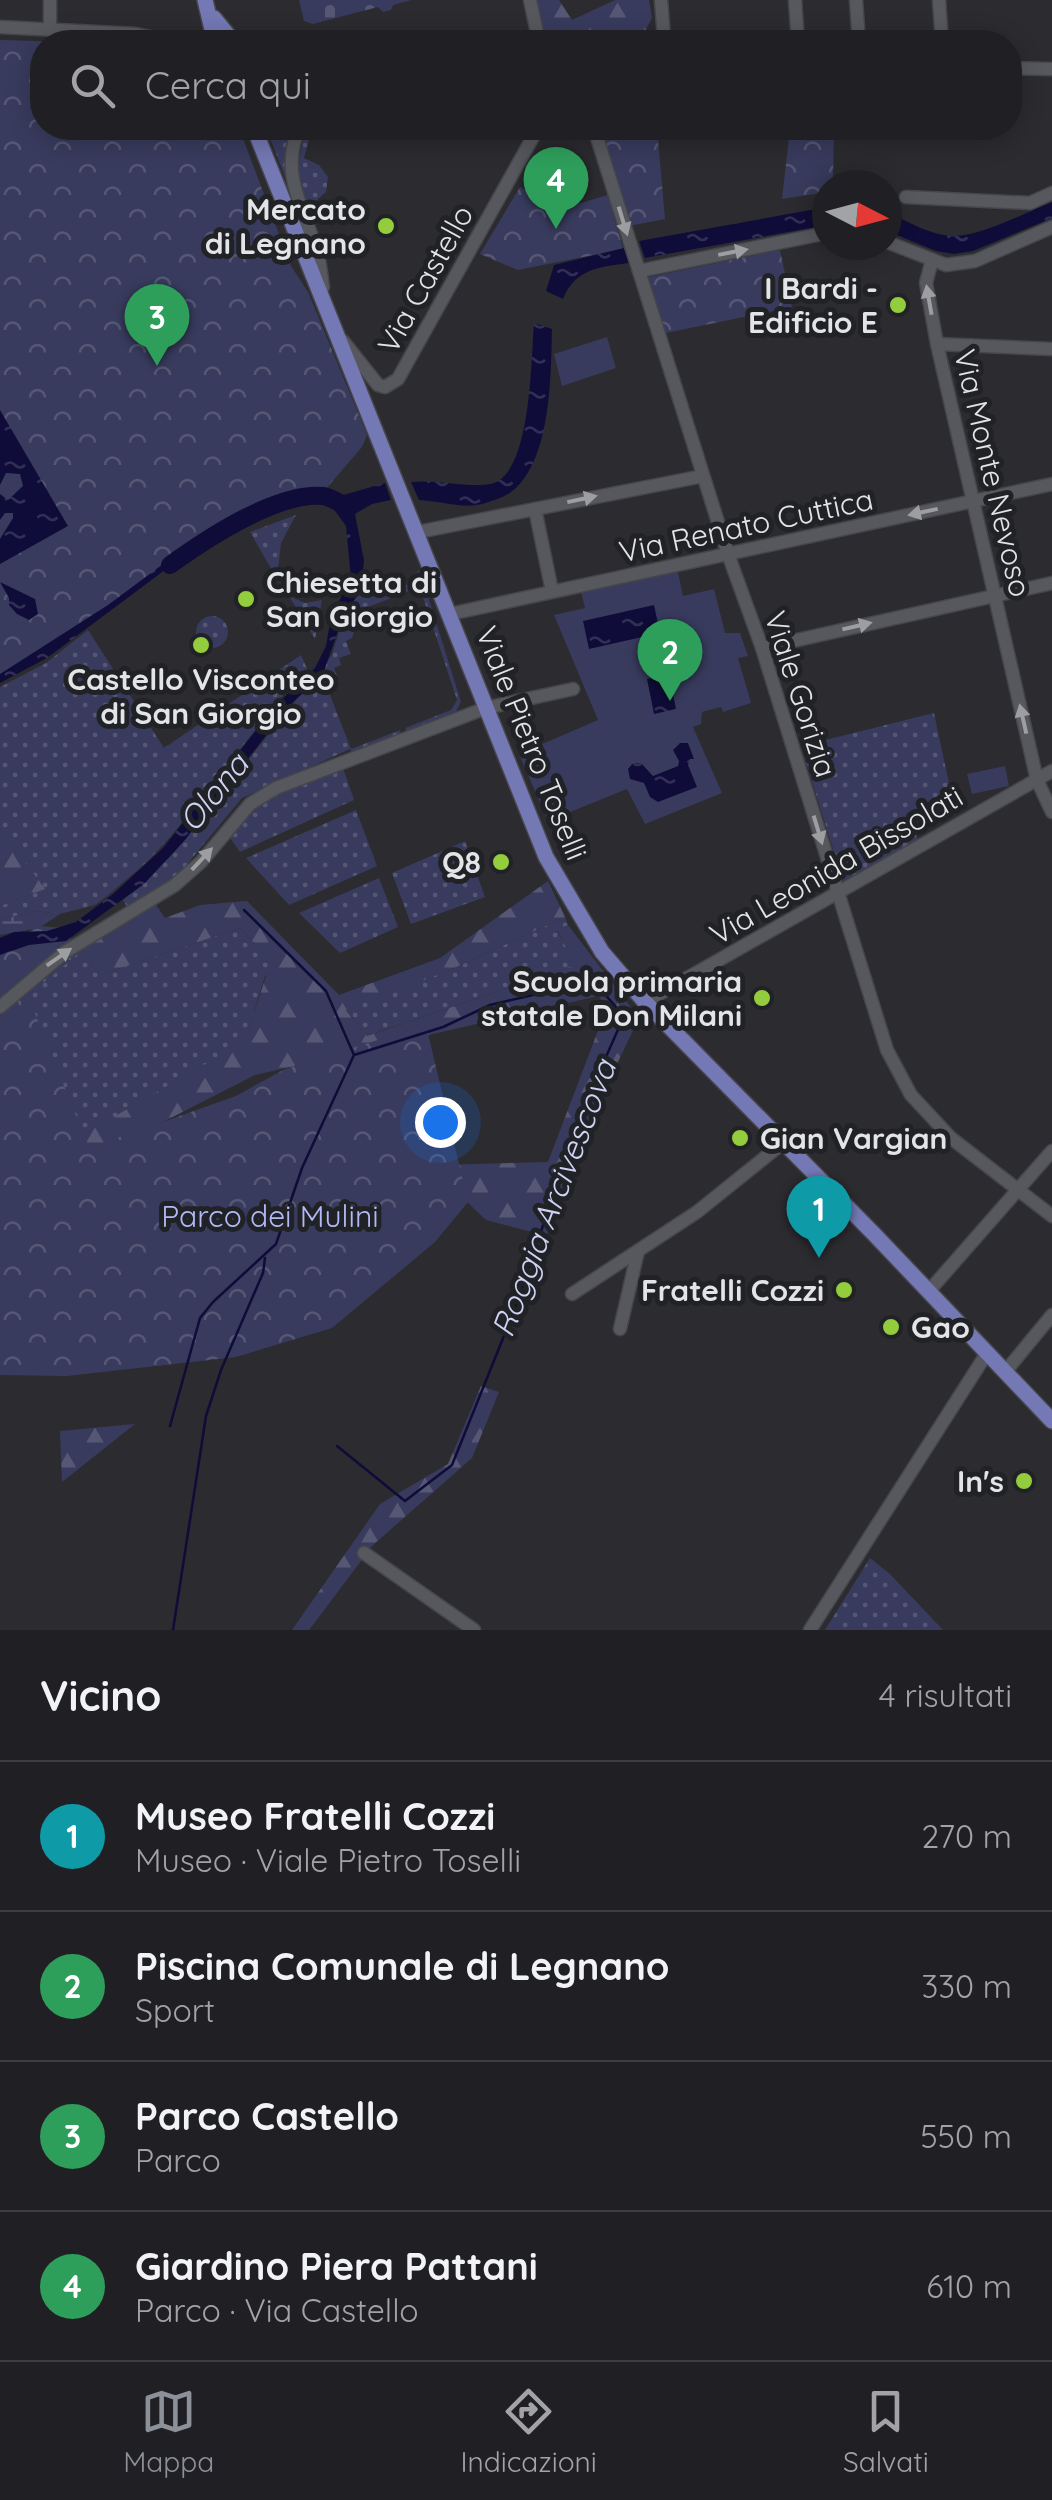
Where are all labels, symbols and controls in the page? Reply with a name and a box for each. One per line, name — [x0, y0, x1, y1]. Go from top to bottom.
search box — [30, 30, 1022, 140]
icon: search — [65, 58, 120, 113]
text: Cerca qui — [145, 61, 311, 109]
pin: 4 — [524, 146, 588, 229]
north arrow — [812, 170, 902, 260]
place label: Mercato di Legnano — [205, 190, 366, 262]
street label: Via Castello — [369, 198, 481, 360]
one-way arrow — [616, 206, 631, 236]
marker: Mercato di Legnano — [375, 215, 397, 237]
one-way arrow — [718, 244, 749, 259]
place label: I Bardi - Edificio E — [748, 269, 878, 341]
one-way arrow — [921, 283, 936, 315]
pin: 3 — [124, 284, 190, 366]
marker: I Bardi - Edificio E — [887, 294, 909, 316]
street label: Via Monte Nevoso — [946, 346, 1040, 600]
street label: Via Renato Cuttica — [616, 480, 876, 570]
one-way arrow — [567, 491, 598, 507]
one-way arrow — [907, 505, 938, 521]
place label: Chiesetta di San Giorgio — [266, 563, 437, 635]
marker: Chiesetta di San Giorgio — [235, 588, 257, 610]
street label: Viale Gorizia — [756, 606, 846, 782]
pin: 2 — [638, 618, 702, 701]
one-way arrow — [842, 618, 873, 633]
street label: Viale Pietro Toselli — [468, 621, 596, 865]
marker: Castello Visconteo di San Giorgio — [190, 634, 212, 656]
place label: Castello Visconteo di San Giorgio — [67, 660, 335, 732]
one-way arrow — [1015, 703, 1030, 734]
water label: Olona — [170, 744, 257, 839]
street label: Via Leonida Bissolati — [703, 777, 969, 953]
one-way arrow — [811, 815, 826, 846]
place label: Q8 — [442, 843, 481, 881]
one-way arrow — [190, 847, 213, 871]
marker: Q8 — [490, 851, 512, 873]
one-way arrow — [45, 948, 72, 967]
place label: Scuola primaria statale Don Milani — [481, 962, 742, 1034]
marker: Scuola primaria statale Don Milani — [751, 987, 773, 1009]
water label: Roggia Arcivescova — [482, 1053, 625, 1342]
your location — [415, 1097, 466, 1148]
place label: Gian Vargian — [760, 1119, 947, 1157]
marker: Gian Vargian — [729, 1127, 751, 1149]
pin: 1 — [786, 1176, 852, 1258]
park label: Parco dei Mulini — [161, 1197, 379, 1235]
place label: Fratelli Cozzi — [641, 1271, 824, 1309]
marker: Fratelli Cozzi — [833, 1279, 855, 1301]
place label: Gao — [911, 1308, 970, 1346]
marker: Gao — [880, 1316, 902, 1338]
place label: In's — [957, 1462, 1004, 1500]
marker: In's — [1013, 1470, 1035, 1492]
text: Vicino — [40, 1669, 161, 1722]
text: 4 risultati — [879, 1675, 1012, 1715]
text: Museo Fratelli Cozzi — [135, 1792, 495, 1840]
text: 1 — [66, 1816, 79, 1856]
text: 270 m — [921, 1816, 1012, 1856]
text: Museo · Viale Pietro Toselli — [135, 1840, 521, 1880]
text: Piscina Comunale di Legnano — [135, 1942, 670, 1990]
text: 2 — [63, 1966, 82, 2006]
text: 330 m — [922, 1966, 1012, 2006]
text: Sport — [135, 1990, 215, 2030]
text: Parco Castello — [135, 2092, 399, 2140]
text: 3 — [64, 2116, 81, 2156]
text: 550 m — [920, 2116, 1012, 2156]
text: Parco — [135, 2140, 221, 2180]
text: Giardino Piera Pattani — [135, 2242, 538, 2290]
text: 4 — [63, 2266, 82, 2306]
text: 610 m — [926, 2266, 1012, 2306]
text: Parco · Via Castello — [135, 2290, 419, 2330]
tab: Mappa — [123, 2384, 214, 2479]
tab: Indicazioni — [461, 2384, 597, 2479]
tab: Salvati — [843, 2384, 929, 2479]

